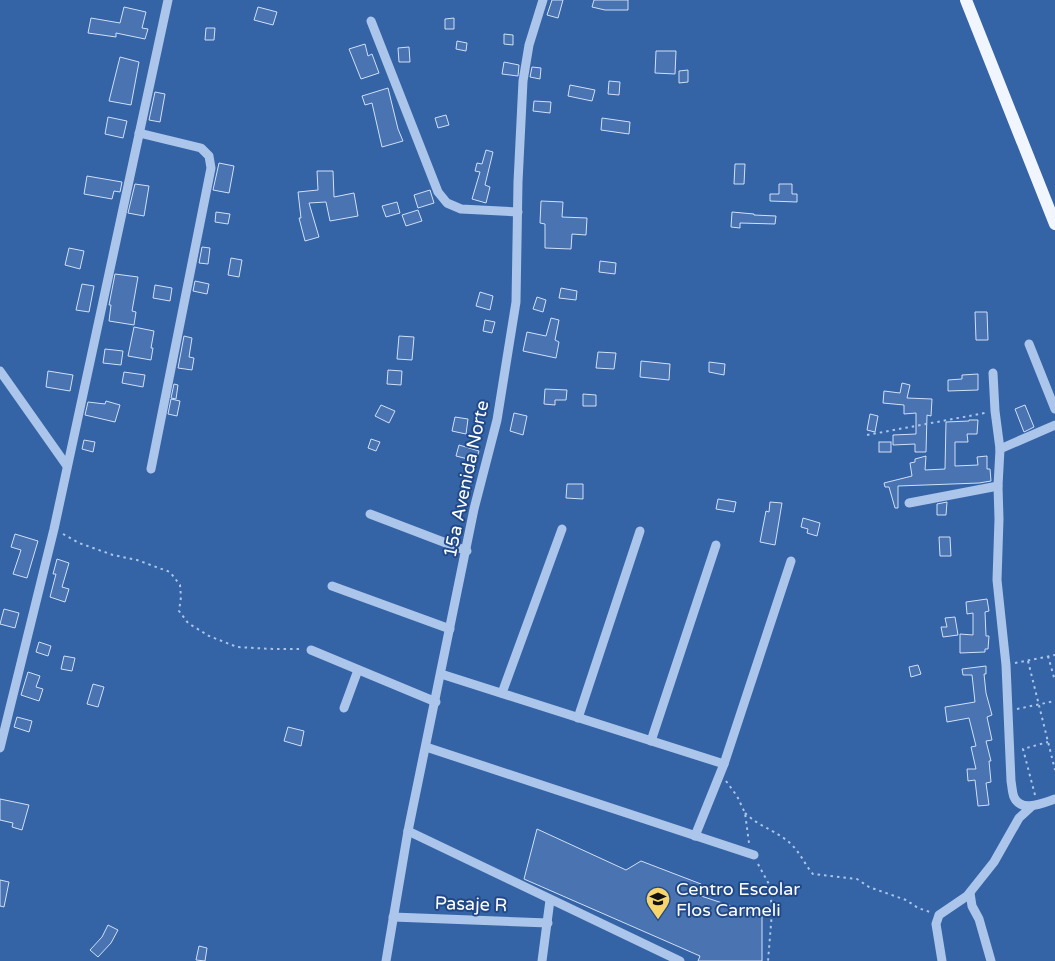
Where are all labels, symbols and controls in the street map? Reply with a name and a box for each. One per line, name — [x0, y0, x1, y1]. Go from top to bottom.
street label: 15a Avenida Norte — [439, 398, 493, 560]
place label: Centro Escolar Flos Carmeli — [676, 878, 800, 921]
school or university icon: Centro Escolar Flos Carmeli — [645, 886, 671, 920]
street label: Pasaje R — [434, 892, 508, 916]

